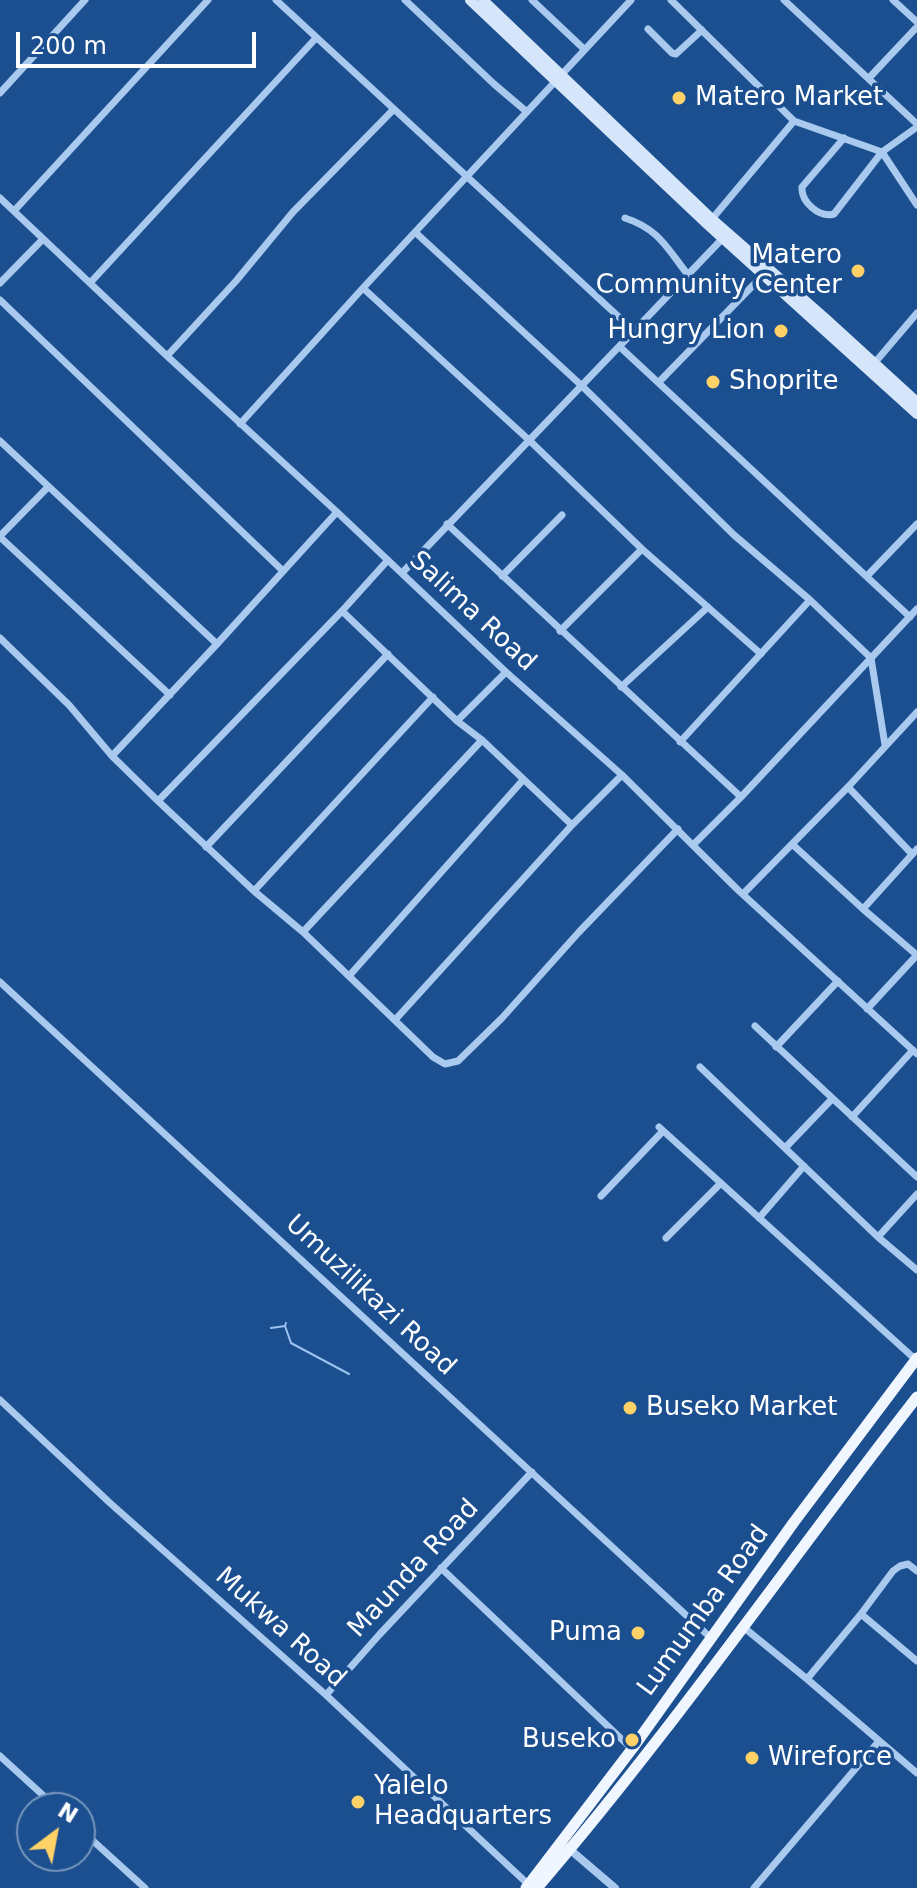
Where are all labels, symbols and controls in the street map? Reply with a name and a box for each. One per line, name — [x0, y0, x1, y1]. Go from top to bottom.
scale bar — [20, 16, 260, 66]
text: 200 m — [30, 32, 107, 60]
place label: Matero Market — [695, 82, 883, 114]
marker: Matero Market — [670, 89, 688, 107]
place label: Matero Community Center — [596, 240, 842, 302]
marker: Matero Community Center — [849, 262, 867, 280]
place label: Hungry Lion — [608, 315, 765, 347]
marker: Hungry Lion — [772, 322, 790, 340]
place label: Shoprite — [729, 366, 838, 398]
marker: Shoprite — [704, 373, 722, 391]
street label: Salima Road — [402, 545, 542, 679]
street label: Umuzilikazi Road — [279, 1209, 461, 1383]
place label: Buseko Market — [646, 1392, 838, 1424]
marker: Buseko Market — [621, 1399, 639, 1417]
street label: Maunda Road — [342, 1494, 486, 1644]
street label: Lumumba Road — [632, 1519, 776, 1703]
street label: Mukwa Road — [208, 1561, 352, 1695]
place label: Puma — [549, 1617, 622, 1649]
marker: Puma — [629, 1624, 647, 1642]
place label: Buseko — [522, 1724, 616, 1756]
marker: Buseko — [623, 1731, 641, 1749]
place label: Wireforce — [768, 1742, 892, 1774]
marker: Wireforce — [743, 1749, 761, 1767]
place label: Yalelo Headquarters — [374, 1771, 552, 1832]
north arrow — [16, 1792, 96, 1872]
marker: Yalelo Headquarters — [349, 1793, 367, 1811]
text: N — [53, 1797, 82, 1828]

